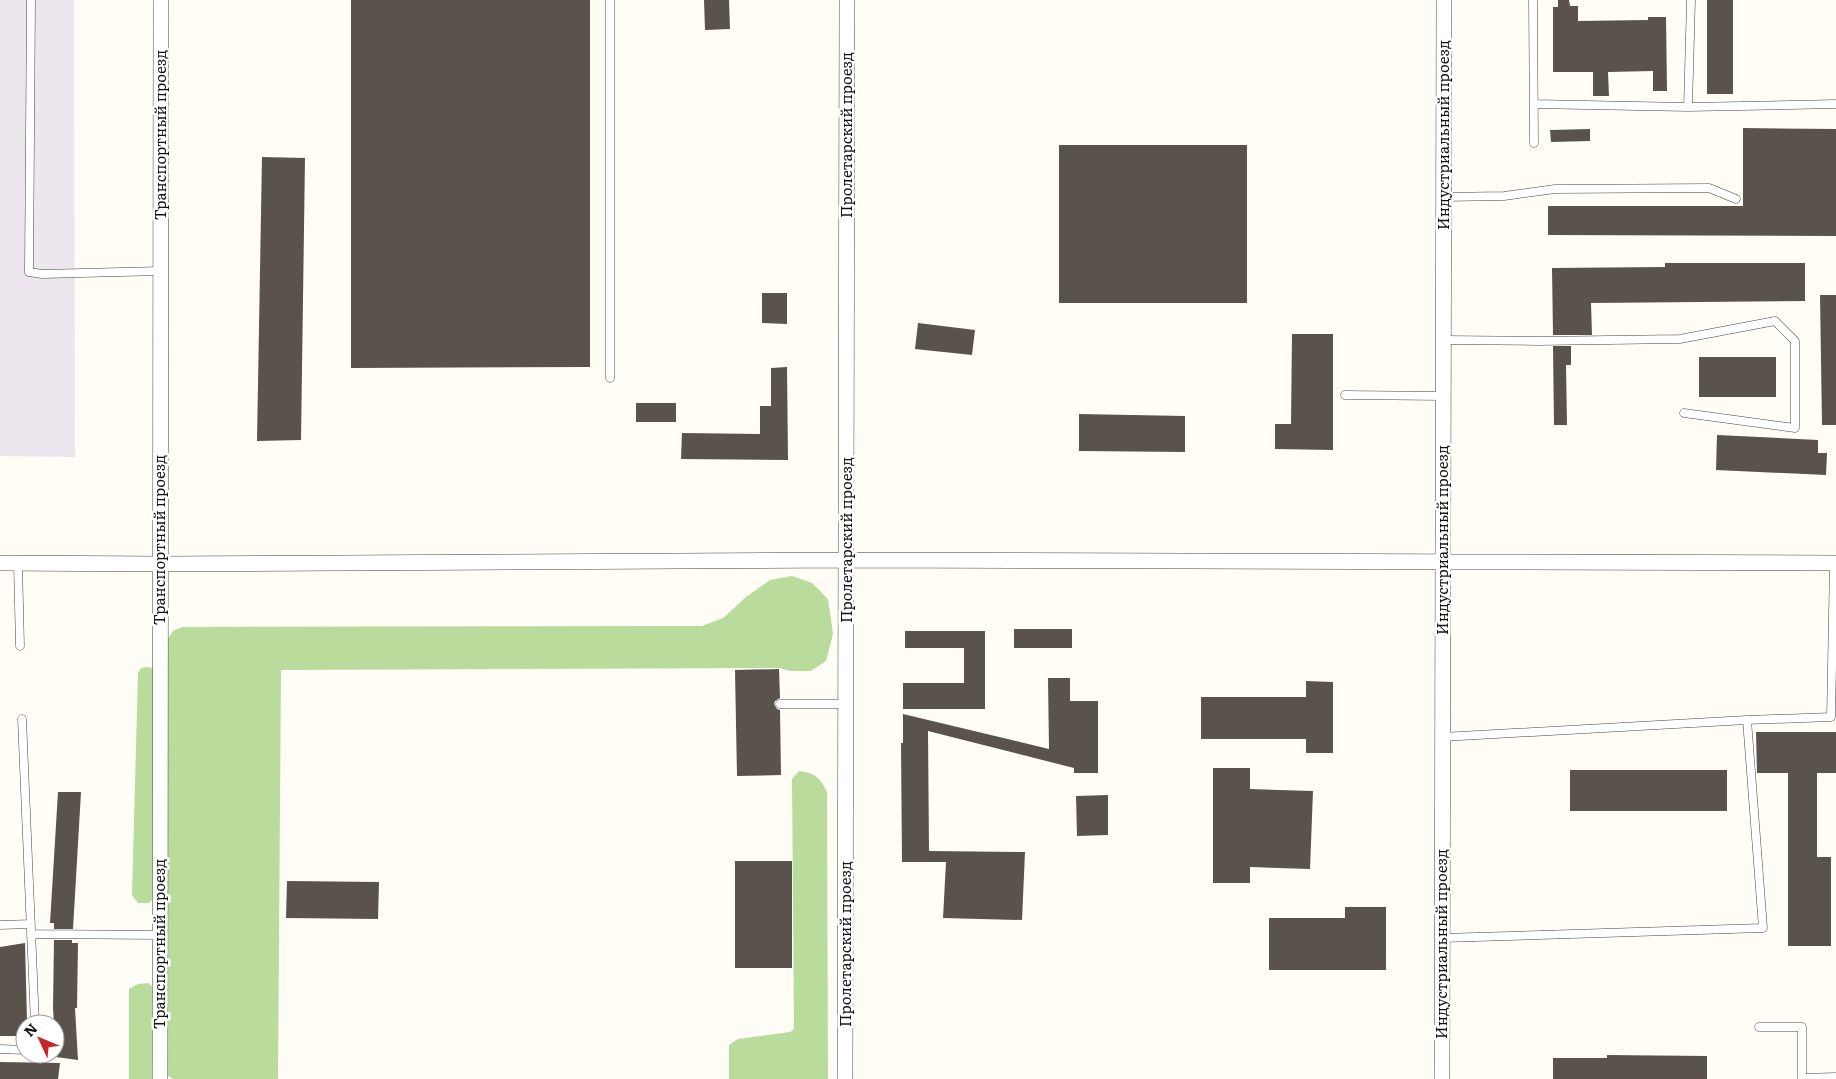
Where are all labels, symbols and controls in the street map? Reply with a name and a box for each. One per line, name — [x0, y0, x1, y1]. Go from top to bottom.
street label: Индустриальный проезд — [1431, 40, 1454, 230]
street label: Транспортный проезд — [148, 50, 171, 220]
street label: Пролетарский проезд — [834, 52, 857, 218]
street label: Индустриальный проезд — [1430, 445, 1453, 635]
street label: Транспортный проезд — [147, 455, 170, 625]
street label: Пролетарский проезд — [834, 457, 857, 623]
street label: Индустриальный проезд — [1429, 849, 1452, 1039]
street label: Транспортный проезд — [147, 859, 170, 1029]
street label: Пролетарский проезд — [833, 861, 856, 1027]
north arrow — [15, 1014, 65, 1064]
text: N — [19, 1018, 41, 1040]

